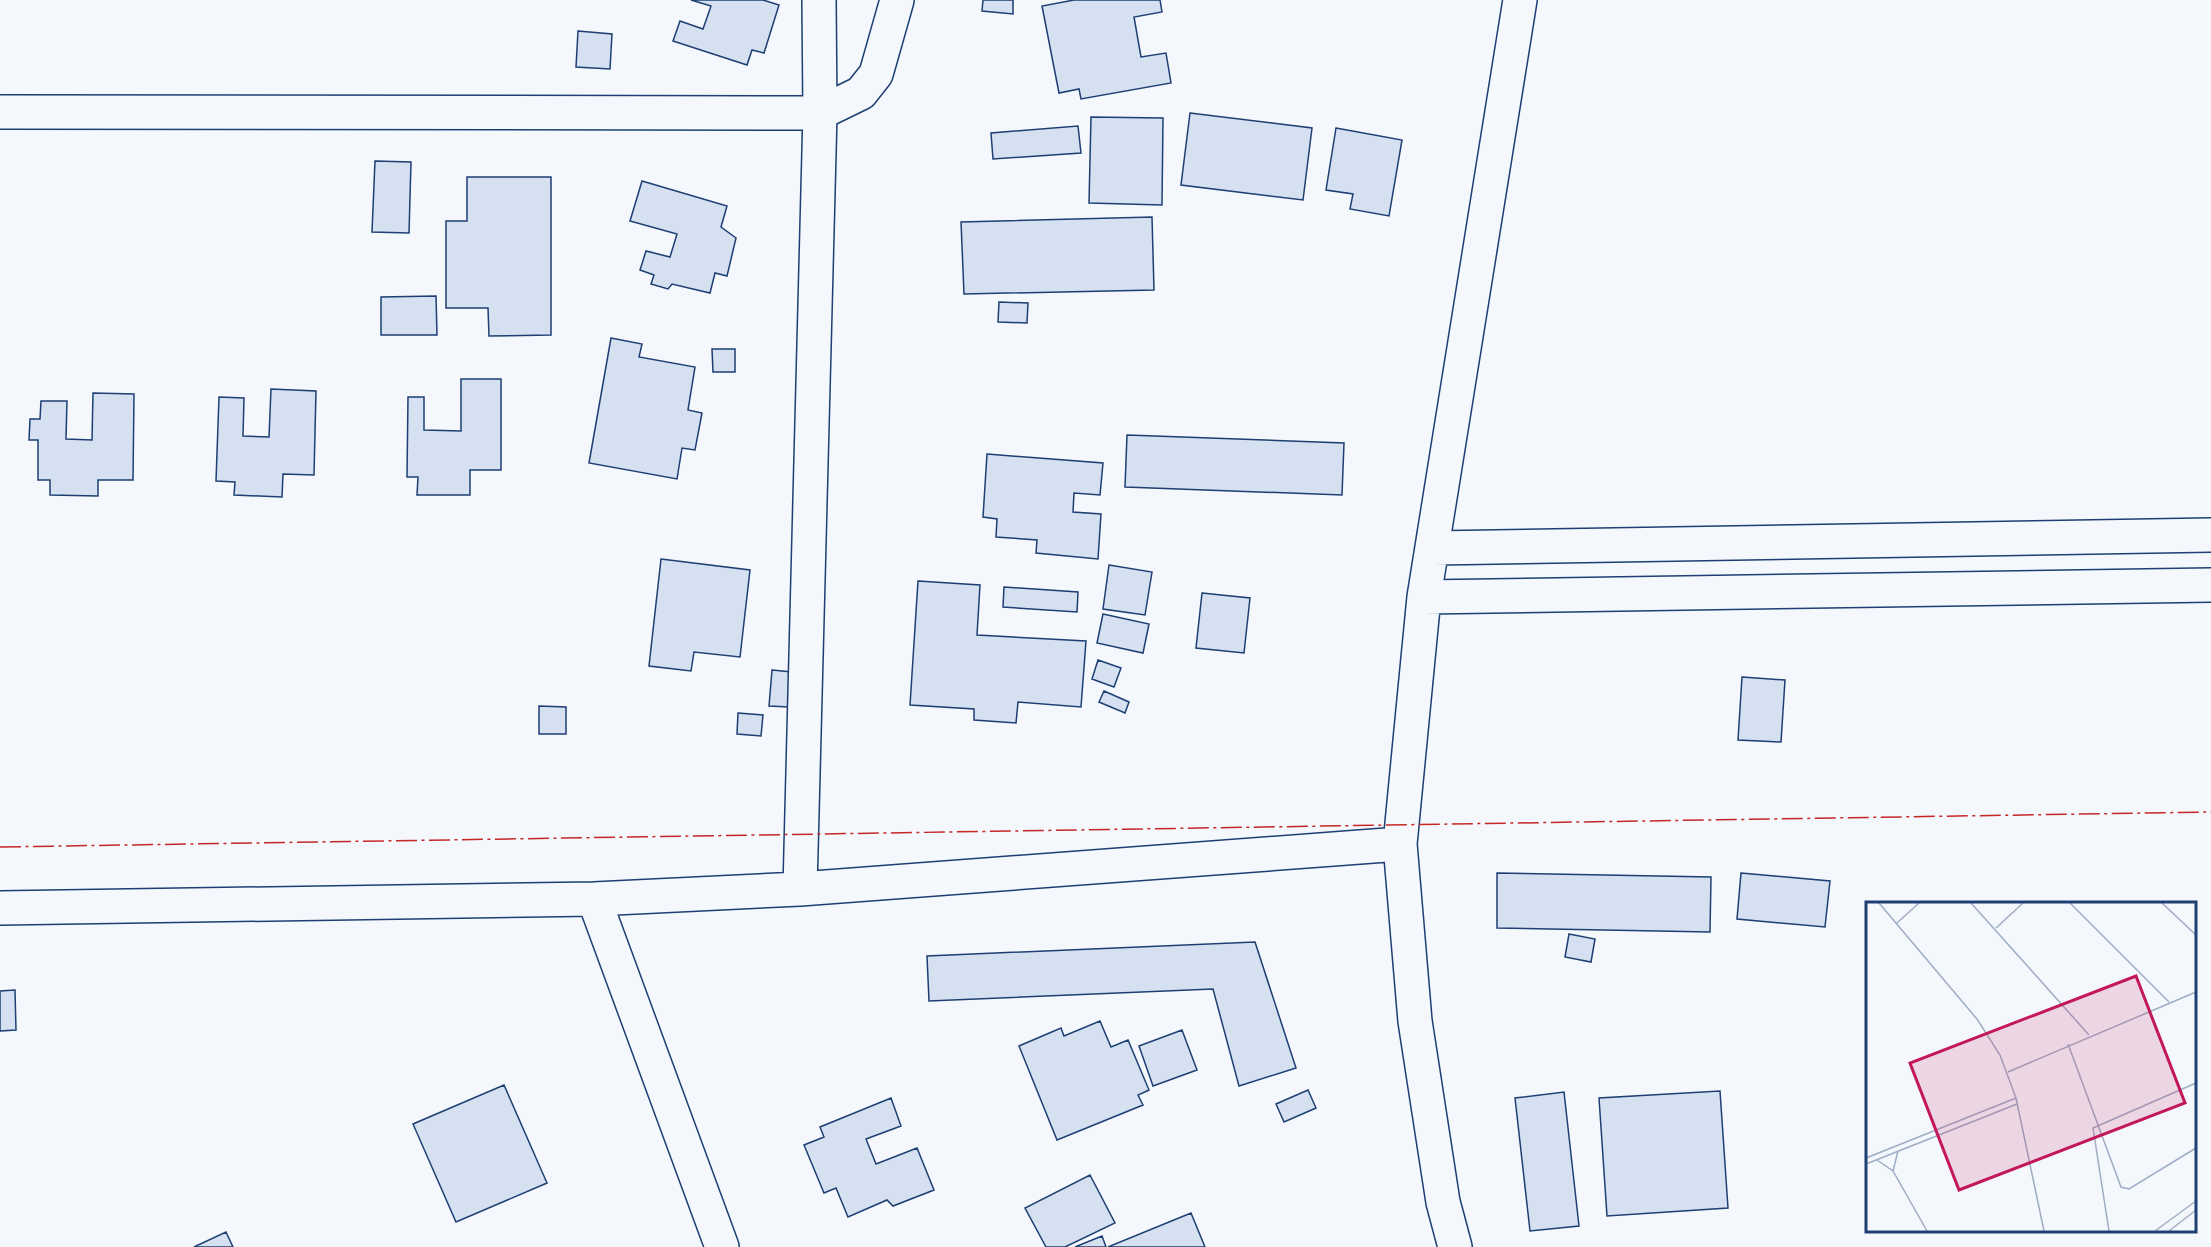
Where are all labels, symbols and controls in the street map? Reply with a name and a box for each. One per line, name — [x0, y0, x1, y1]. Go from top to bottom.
inset map — [1866, 902, 2196, 1232]

